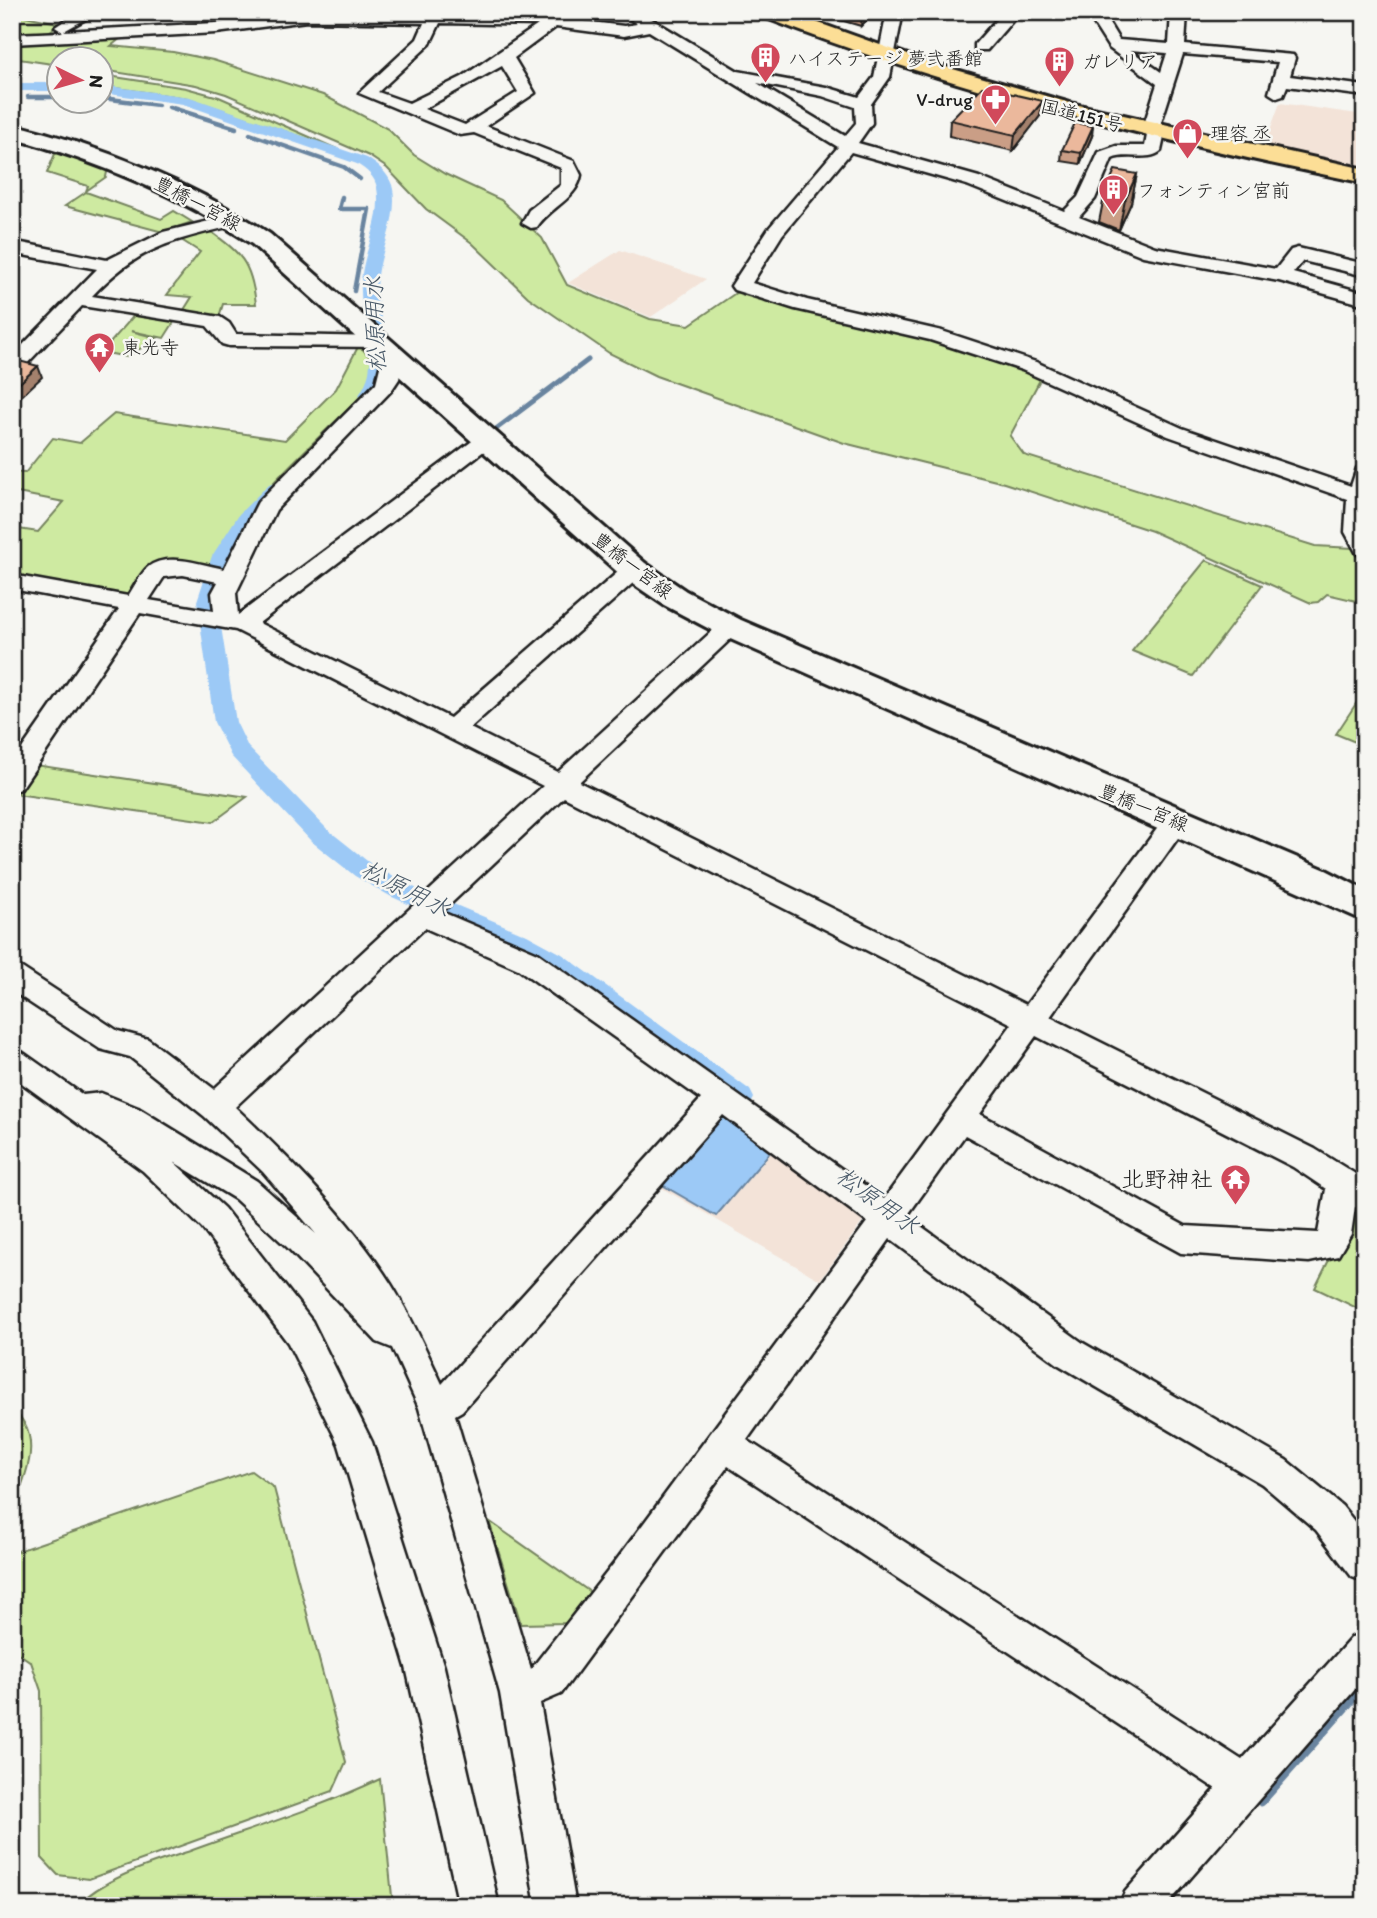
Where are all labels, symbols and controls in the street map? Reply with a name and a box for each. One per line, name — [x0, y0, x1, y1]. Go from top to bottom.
building icon: ハイステージ 夢弐番館 — [748, 41, 782, 85]
building icon: ガレリア — [1042, 44, 1076, 88]
north arrow — [46, 46, 116, 116]
place label: ハイステージ 夢弐番館 — [788, 47, 983, 70]
place label: ガレリア — [1082, 50, 1158, 73]
text: N — [84, 74, 108, 89]
pharmacy icon: V-drug — [979, 82, 1013, 126]
place label: V-drug — [916, 88, 973, 111]
street label: 国道151号 — [1038, 94, 1126, 137]
shop icon: 理容 丞 — [1170, 116, 1204, 160]
place label: 理容 丞 — [1210, 122, 1271, 145]
street label: 豊橋一宮線 — [150, 171, 245, 236]
building icon: フォンティン宮前 — [1097, 173, 1131, 217]
place label: フォンティン宮前 — [1137, 179, 1290, 202]
water label: 松原用水 — [358, 276, 391, 372]
temple icon: 東光寺 — [82, 330, 116, 374]
place label: 東光寺 — [122, 336, 179, 359]
street label: 豊橋一宮線 — [588, 527, 677, 604]
street label: 豊橋一宮線 — [1096, 778, 1192, 837]
water label: 松原用水 — [357, 854, 456, 923]
water label: 松原用水 — [831, 1161, 926, 1241]
temple icon: 北野神社 — [1219, 1162, 1253, 1206]
place label: 北野神社 — [1121, 1165, 1213, 1193]

